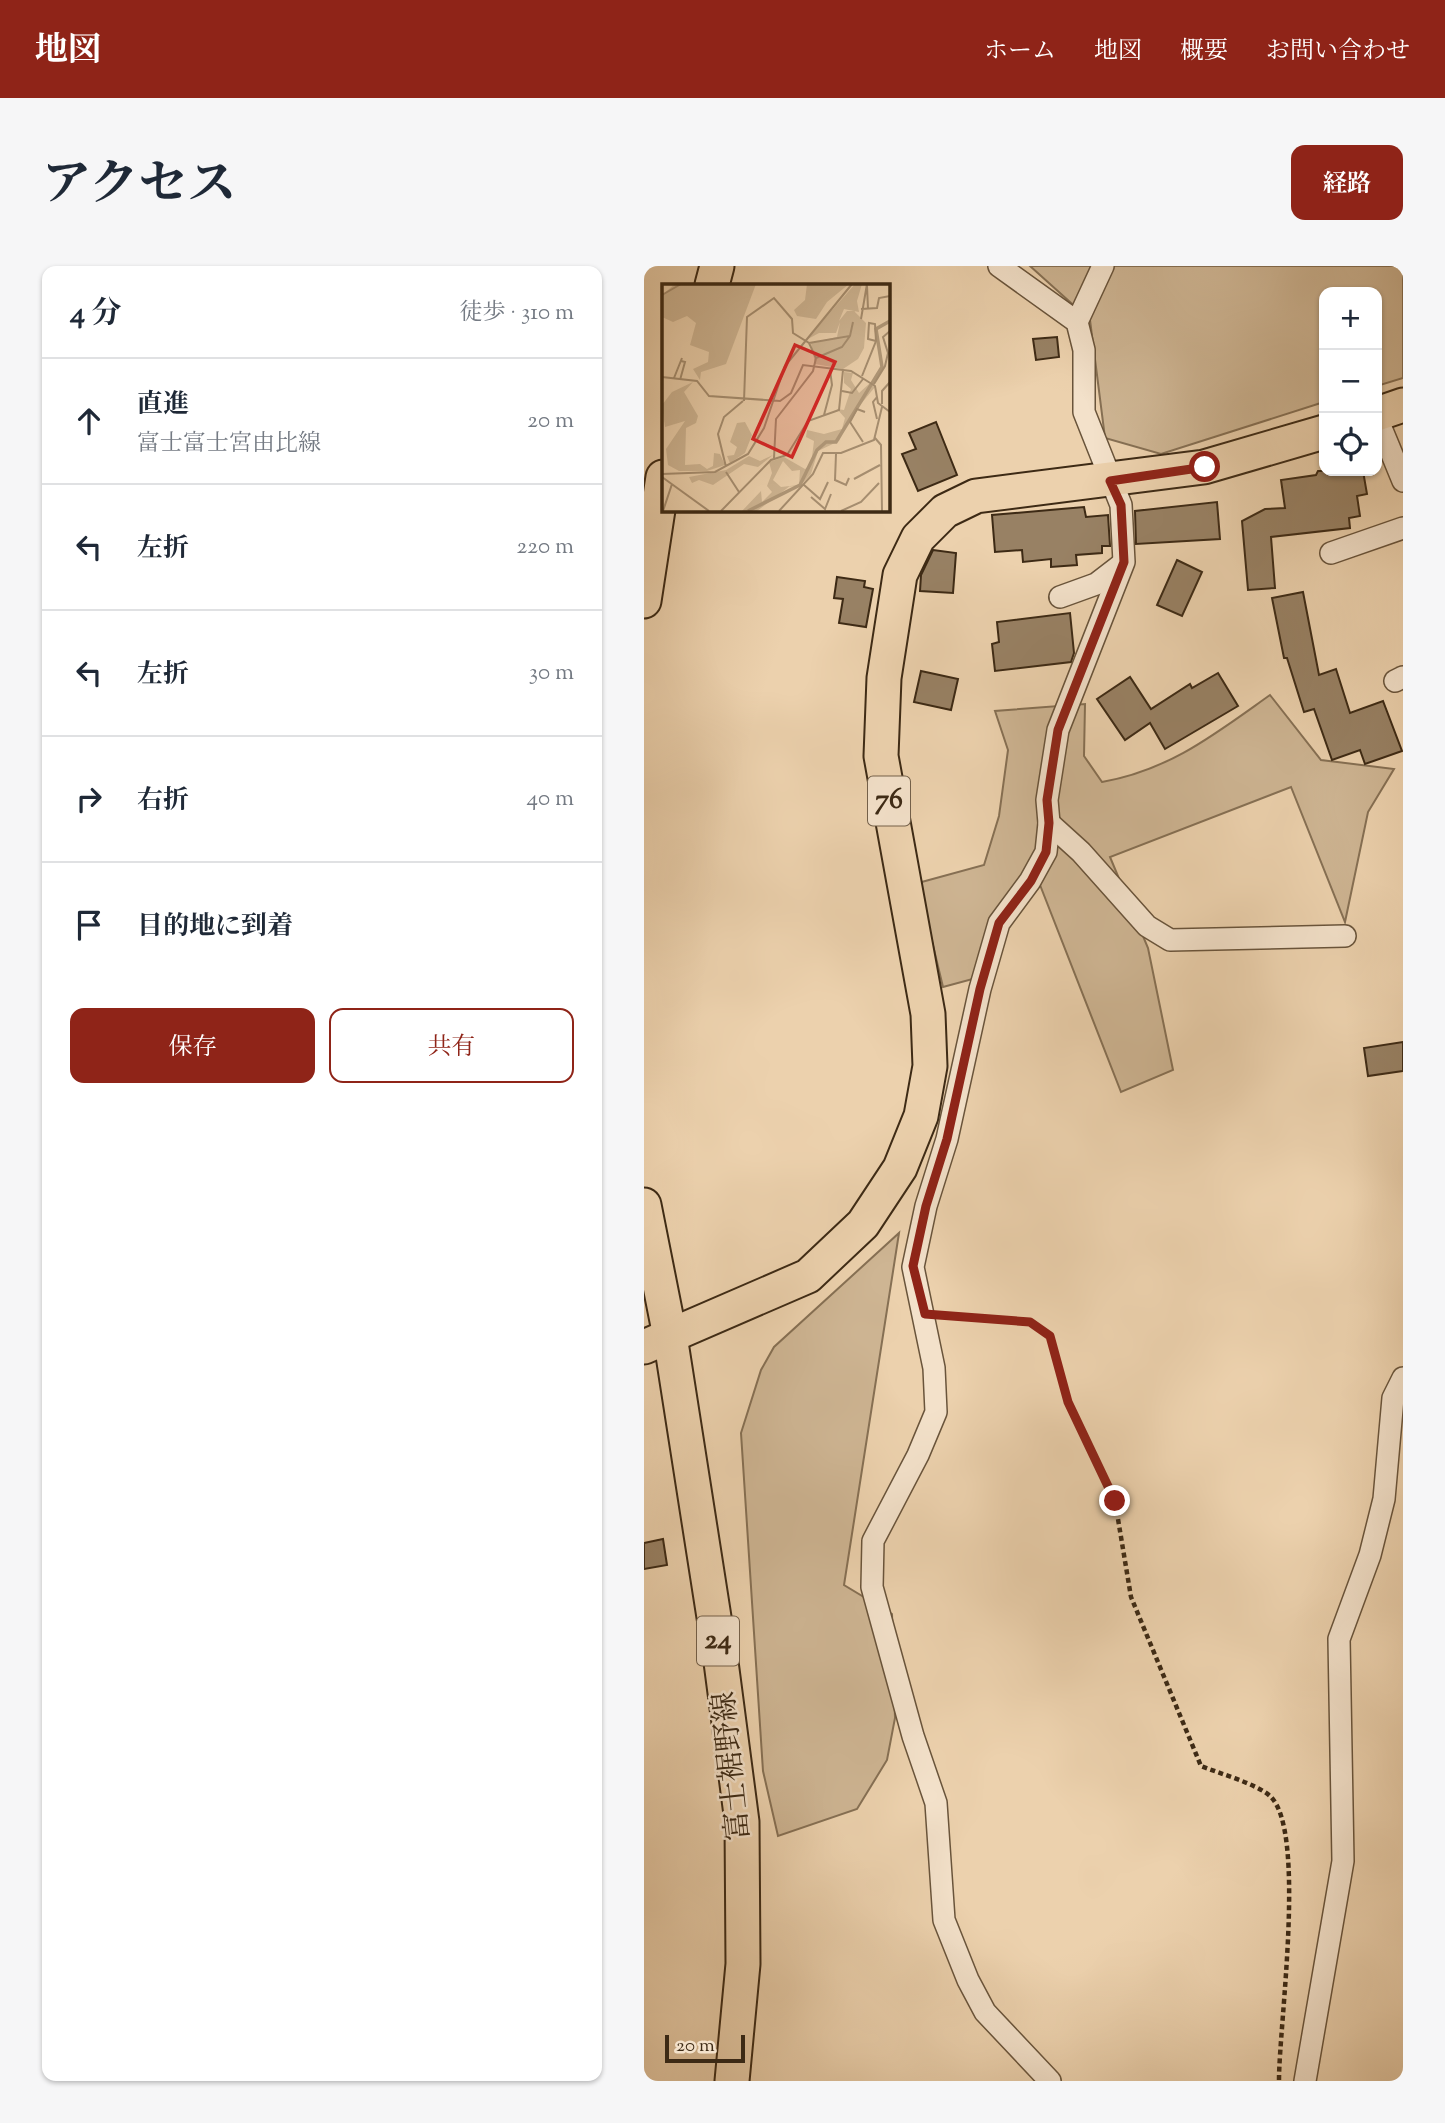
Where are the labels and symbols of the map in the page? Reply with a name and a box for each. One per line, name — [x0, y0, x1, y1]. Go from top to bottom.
inset map — [662, 284, 889, 511]
route start — [1189, 451, 1220, 482]
road number: 76 — [868, 776, 910, 826]
route end — [1099, 1485, 1130, 1516]
road number: 24 — [697, 1616, 739, 1666]
street label: 富士裾野線 — [704, 1689, 762, 1843]
scale bar — [665, 2032, 746, 2064]

